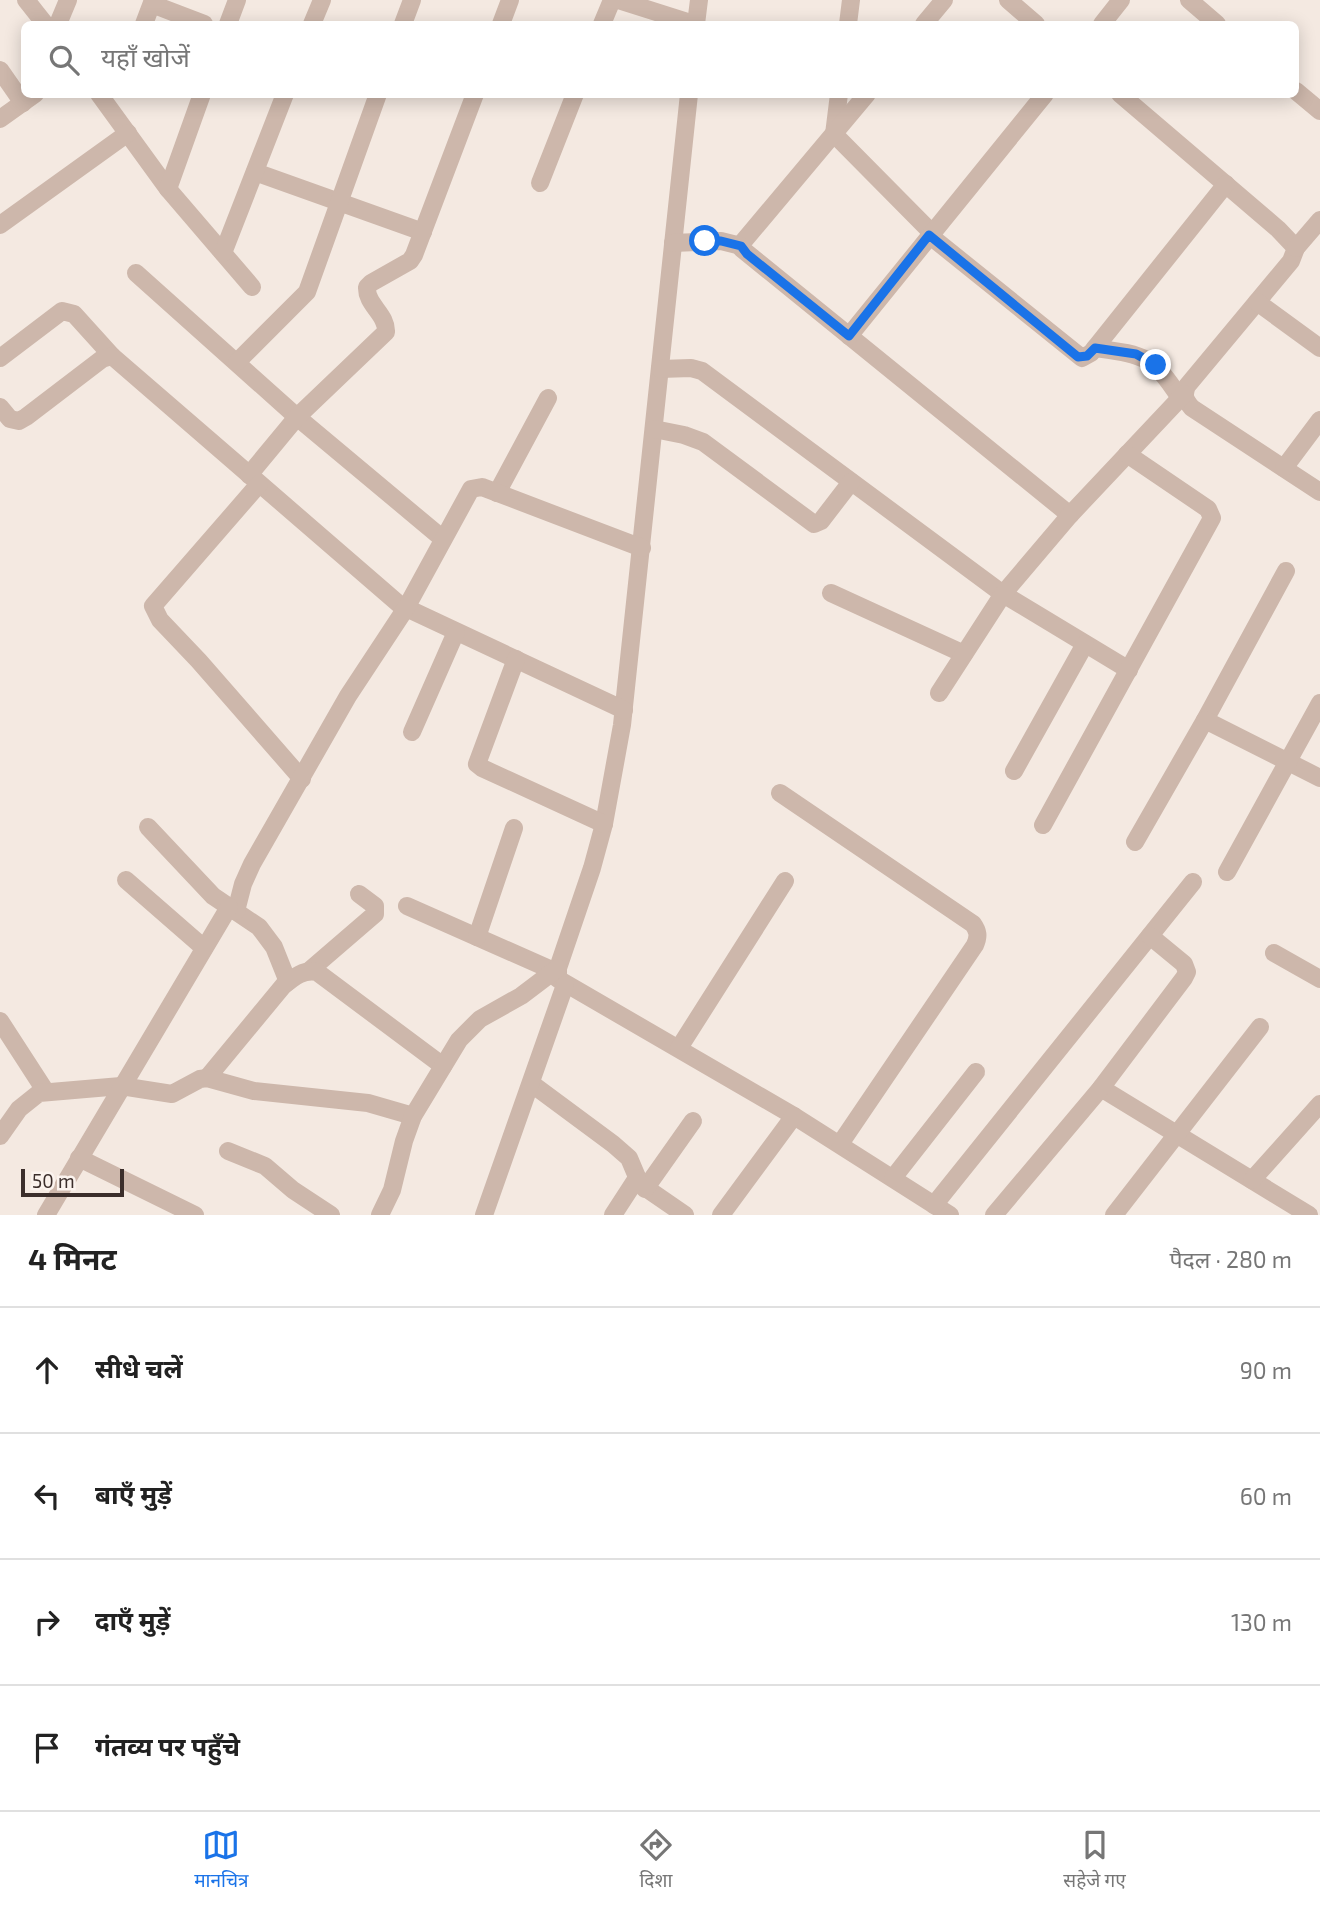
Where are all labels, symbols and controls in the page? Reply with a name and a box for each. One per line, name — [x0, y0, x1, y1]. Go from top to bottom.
search box — [21, 21, 1299, 98]
icon: search — [45, 41, 83, 79]
text: यहाँ खोजें — [101, 41, 190, 72]
route start — [689, 225, 720, 256]
route end — [1140, 349, 1171, 380]
scale bar — [21, 1166, 124, 1198]
text: 50 m — [32, 1169, 75, 1192]
text: 4 मिनट — [28, 1240, 117, 1276]
text: पैदल · 280 m — [1169, 1245, 1292, 1273]
icon: ahead — [28, 1351, 66, 1389]
text: सीधे चलें — [95, 1352, 183, 1383]
text: 90 m — [1240, 1356, 1292, 1384]
icon: left — [28, 1477, 66, 1515]
text: बाएँ मुड़ें — [95, 1478, 172, 1509]
text: 60 m — [1240, 1482, 1292, 1510]
icon: right — [28, 1603, 66, 1641]
text: दाएँ मुड़ें — [95, 1604, 170, 1635]
text: 130 m — [1231, 1608, 1292, 1636]
icon: arrive — [28, 1729, 66, 1767]
text: गंतव्य पर पहुँचे — [95, 1730, 240, 1761]
tab: मानचित्र — [194, 1826, 249, 1895]
tab: दिशा — [637, 1826, 675, 1895]
tab: सहेजे गए — [1063, 1826, 1126, 1895]

